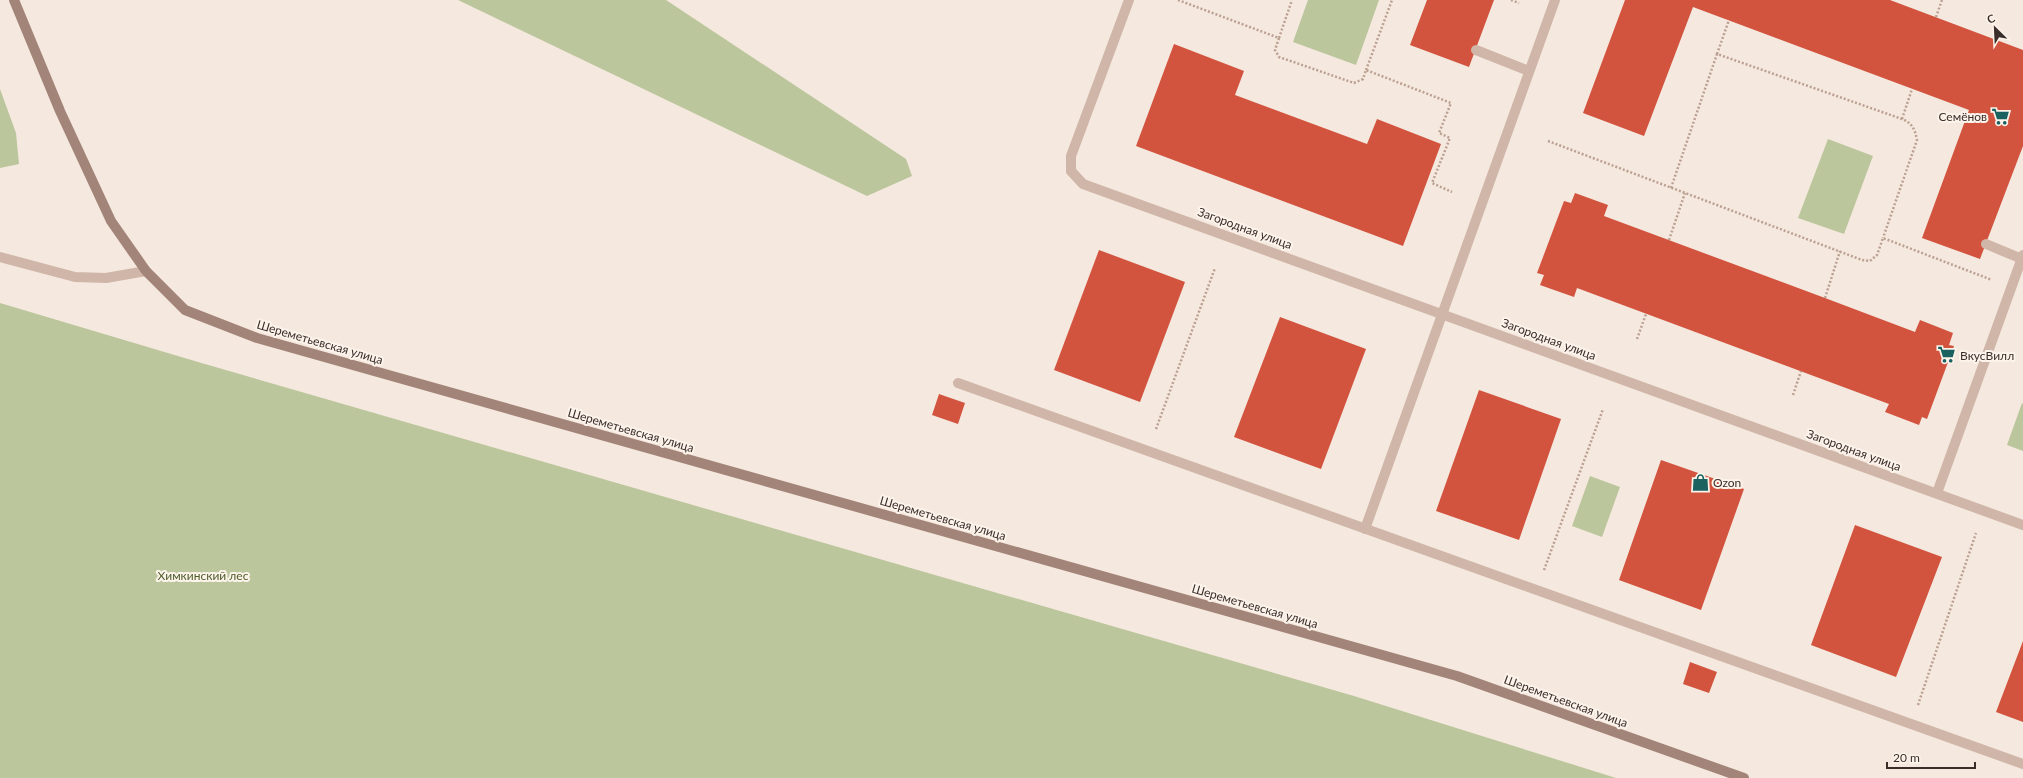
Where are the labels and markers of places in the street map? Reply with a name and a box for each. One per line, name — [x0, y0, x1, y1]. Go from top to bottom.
supermarket icon: Семёнов — [1990, 106, 2010, 126]
place label: Семёнов — [1938, 109, 1987, 124]
supermarket icon: ВкусВилл — [1937, 345, 1957, 365]
place label: ВкусВилл — [1960, 348, 2014, 363]
shop icon: Ozon — [1690, 472, 1710, 492]
place label: Ozon — [1713, 475, 1741, 490]

